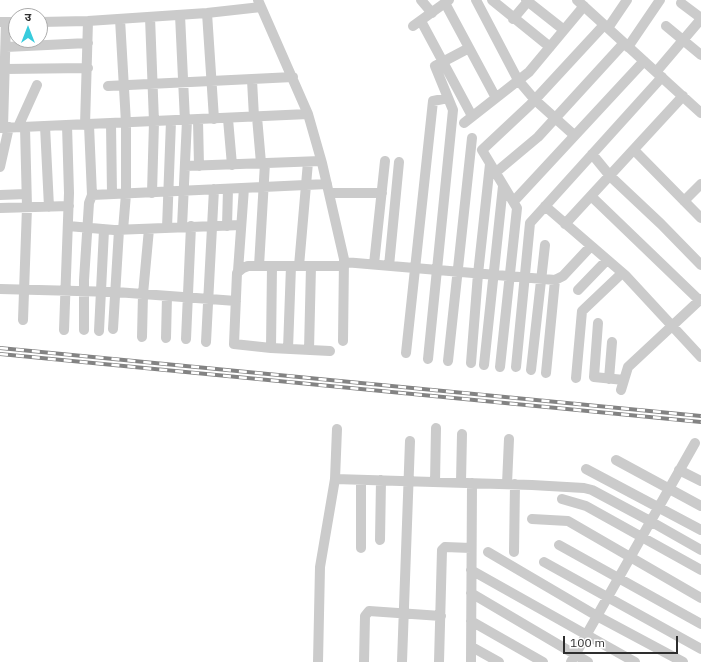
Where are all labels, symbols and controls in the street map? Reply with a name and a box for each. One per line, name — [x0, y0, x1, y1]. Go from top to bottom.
north arrow — [8, 8, 48, 48]
text: उ — [25, 10, 31, 24]
scale bar — [565, 628, 680, 654]
text: 100 m — [570, 635, 605, 650]

